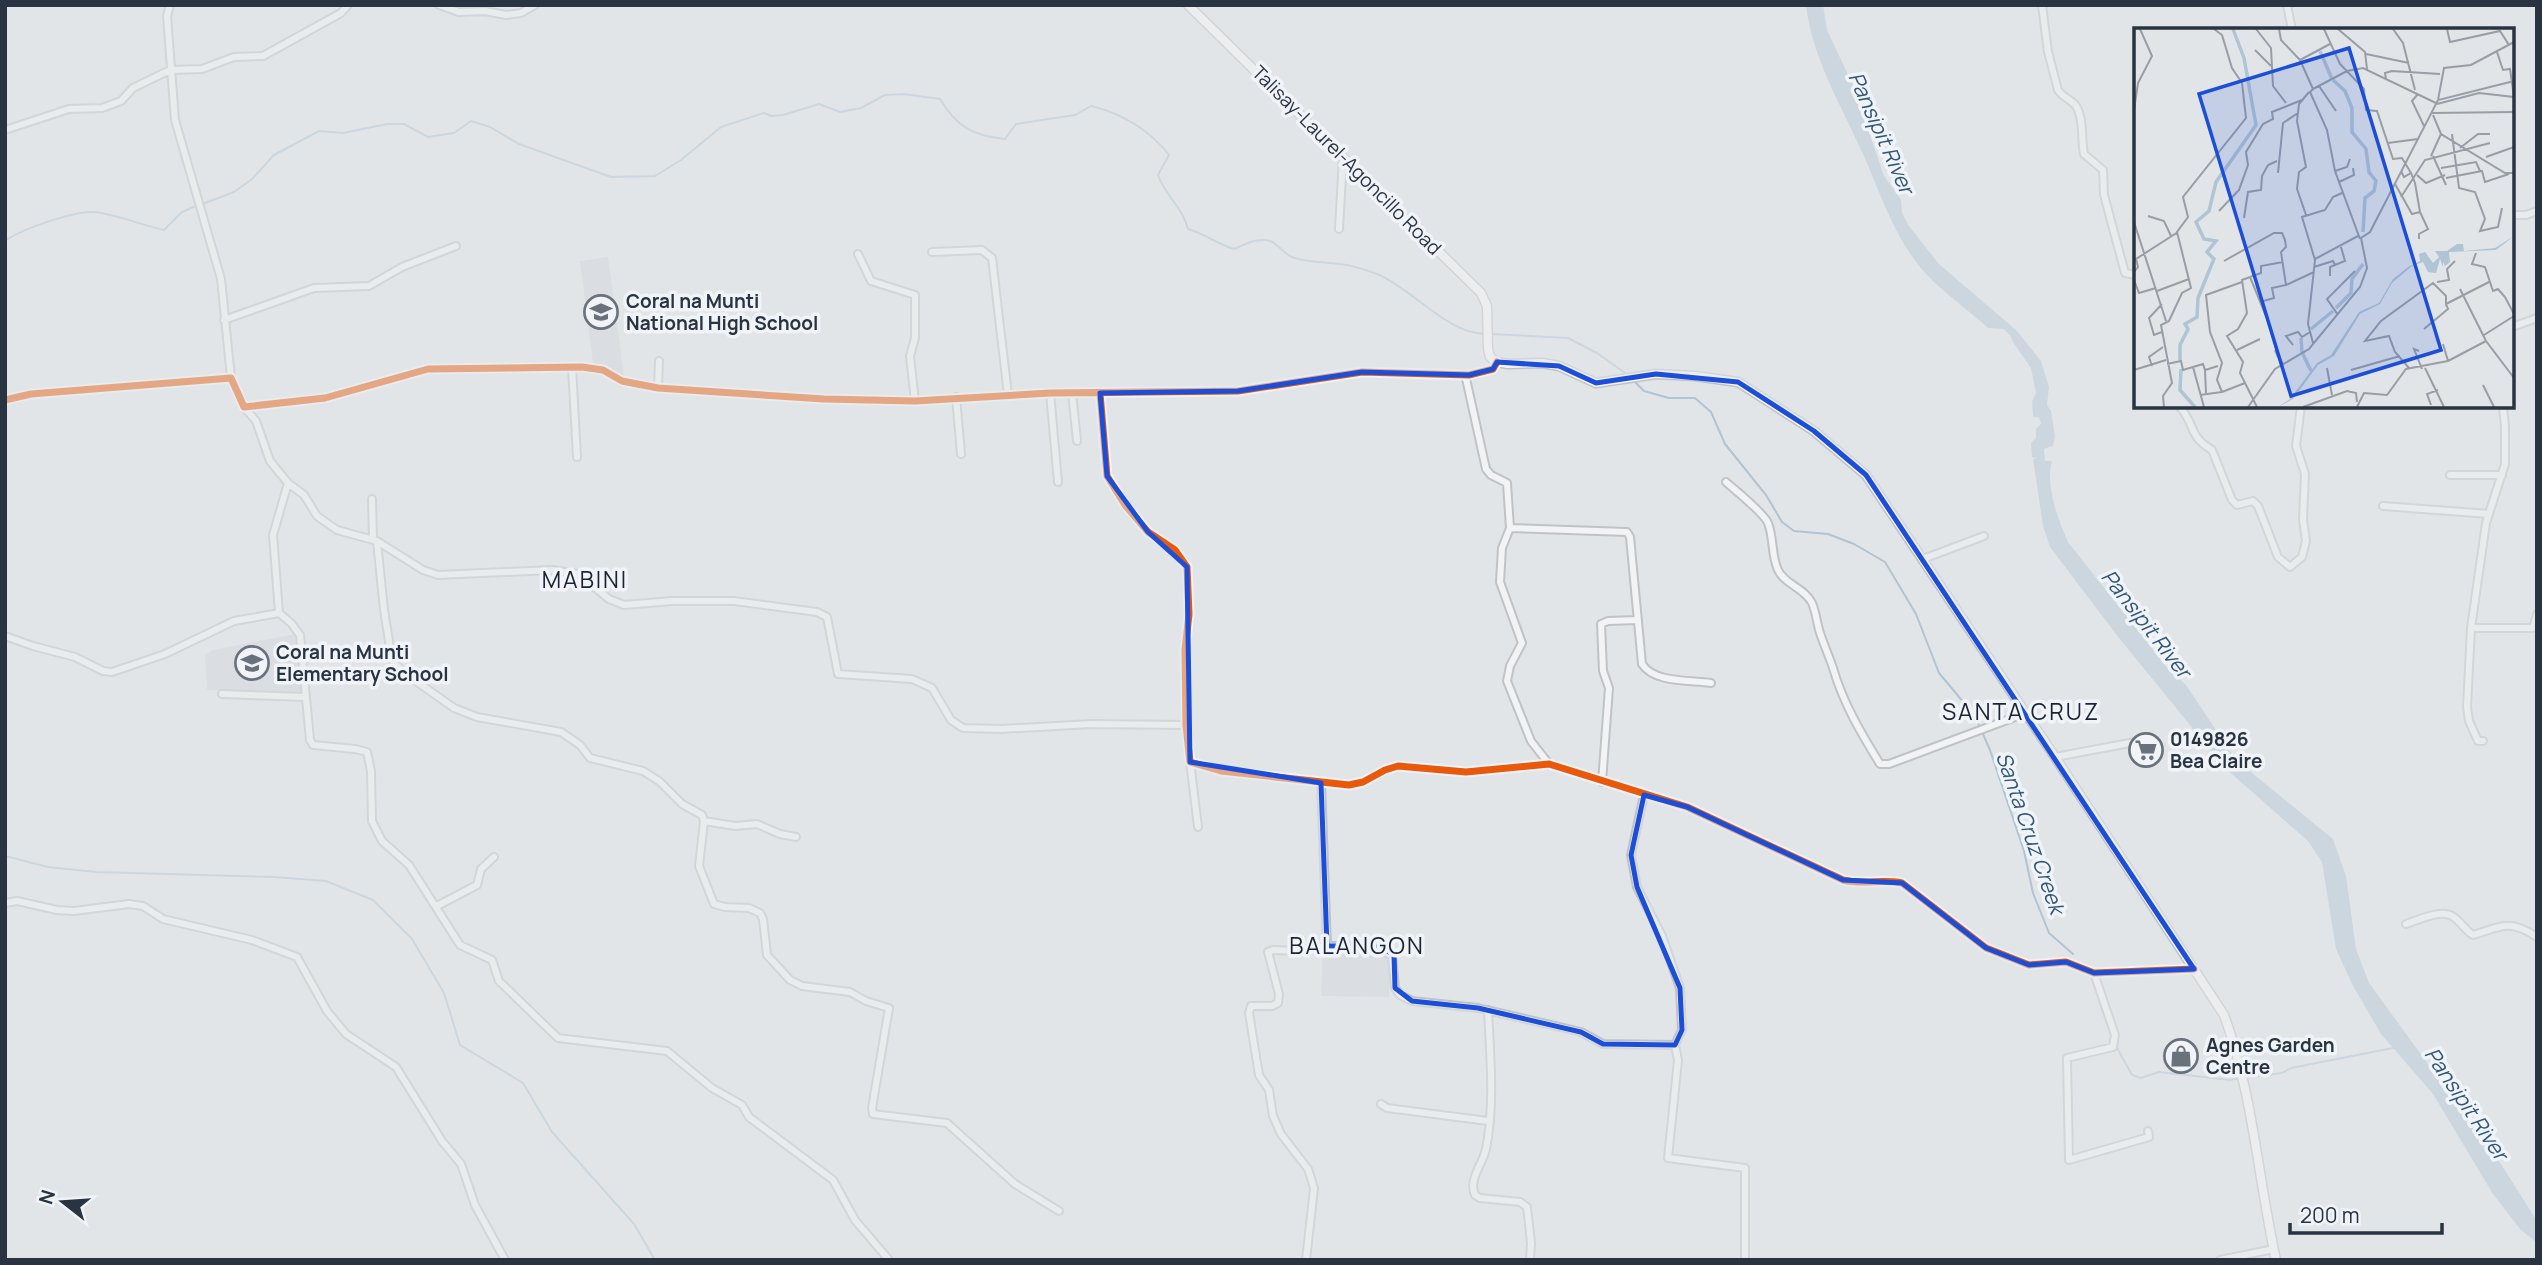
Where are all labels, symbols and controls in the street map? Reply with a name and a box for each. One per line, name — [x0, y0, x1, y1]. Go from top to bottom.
inset map — [2134, 28, 2514, 408]
street label: Talisay-Laurel-Agoncillo Road — [1247, 60, 1447, 260]
water label: Pansipit River — [1843, 67, 1922, 200]
place label: Coral na Munti National High School — [626, 288, 818, 336]
school or university icon: Coral na Munti National High School — [582, 293, 620, 331]
district label: MABINI — [542, 563, 628, 595]
water label: Pansipit River — [2096, 563, 2199, 685]
place label: Coral na Munti Elementary School — [276, 639, 449, 687]
school or university icon: Coral na Munti Elementary School — [233, 644, 271, 682]
district label: SANTA CRUZ — [1942, 695, 2100, 727]
place label: 0149826 Bea Claire — [2170, 726, 2262, 774]
supermarket icon: 0149826 Bea Claire — [2127, 731, 2165, 769]
water label: Santa Cruz Creek — [1990, 748, 2073, 920]
district label: BALANGON — [1289, 929, 1425, 961]
place label: Agnes Garden Centre — [2206, 1032, 2335, 1080]
shop icon: Agnes Garden Centre — [2162, 1037, 2200, 1075]
water label: Pansipit River — [2419, 1042, 2516, 1167]
north arrow — [28, 1167, 98, 1237]
text: N — [32, 1187, 61, 1207]
scale bar — [2290, 1192, 2442, 1236]
text: 200 m — [2300, 1201, 2360, 1229]

